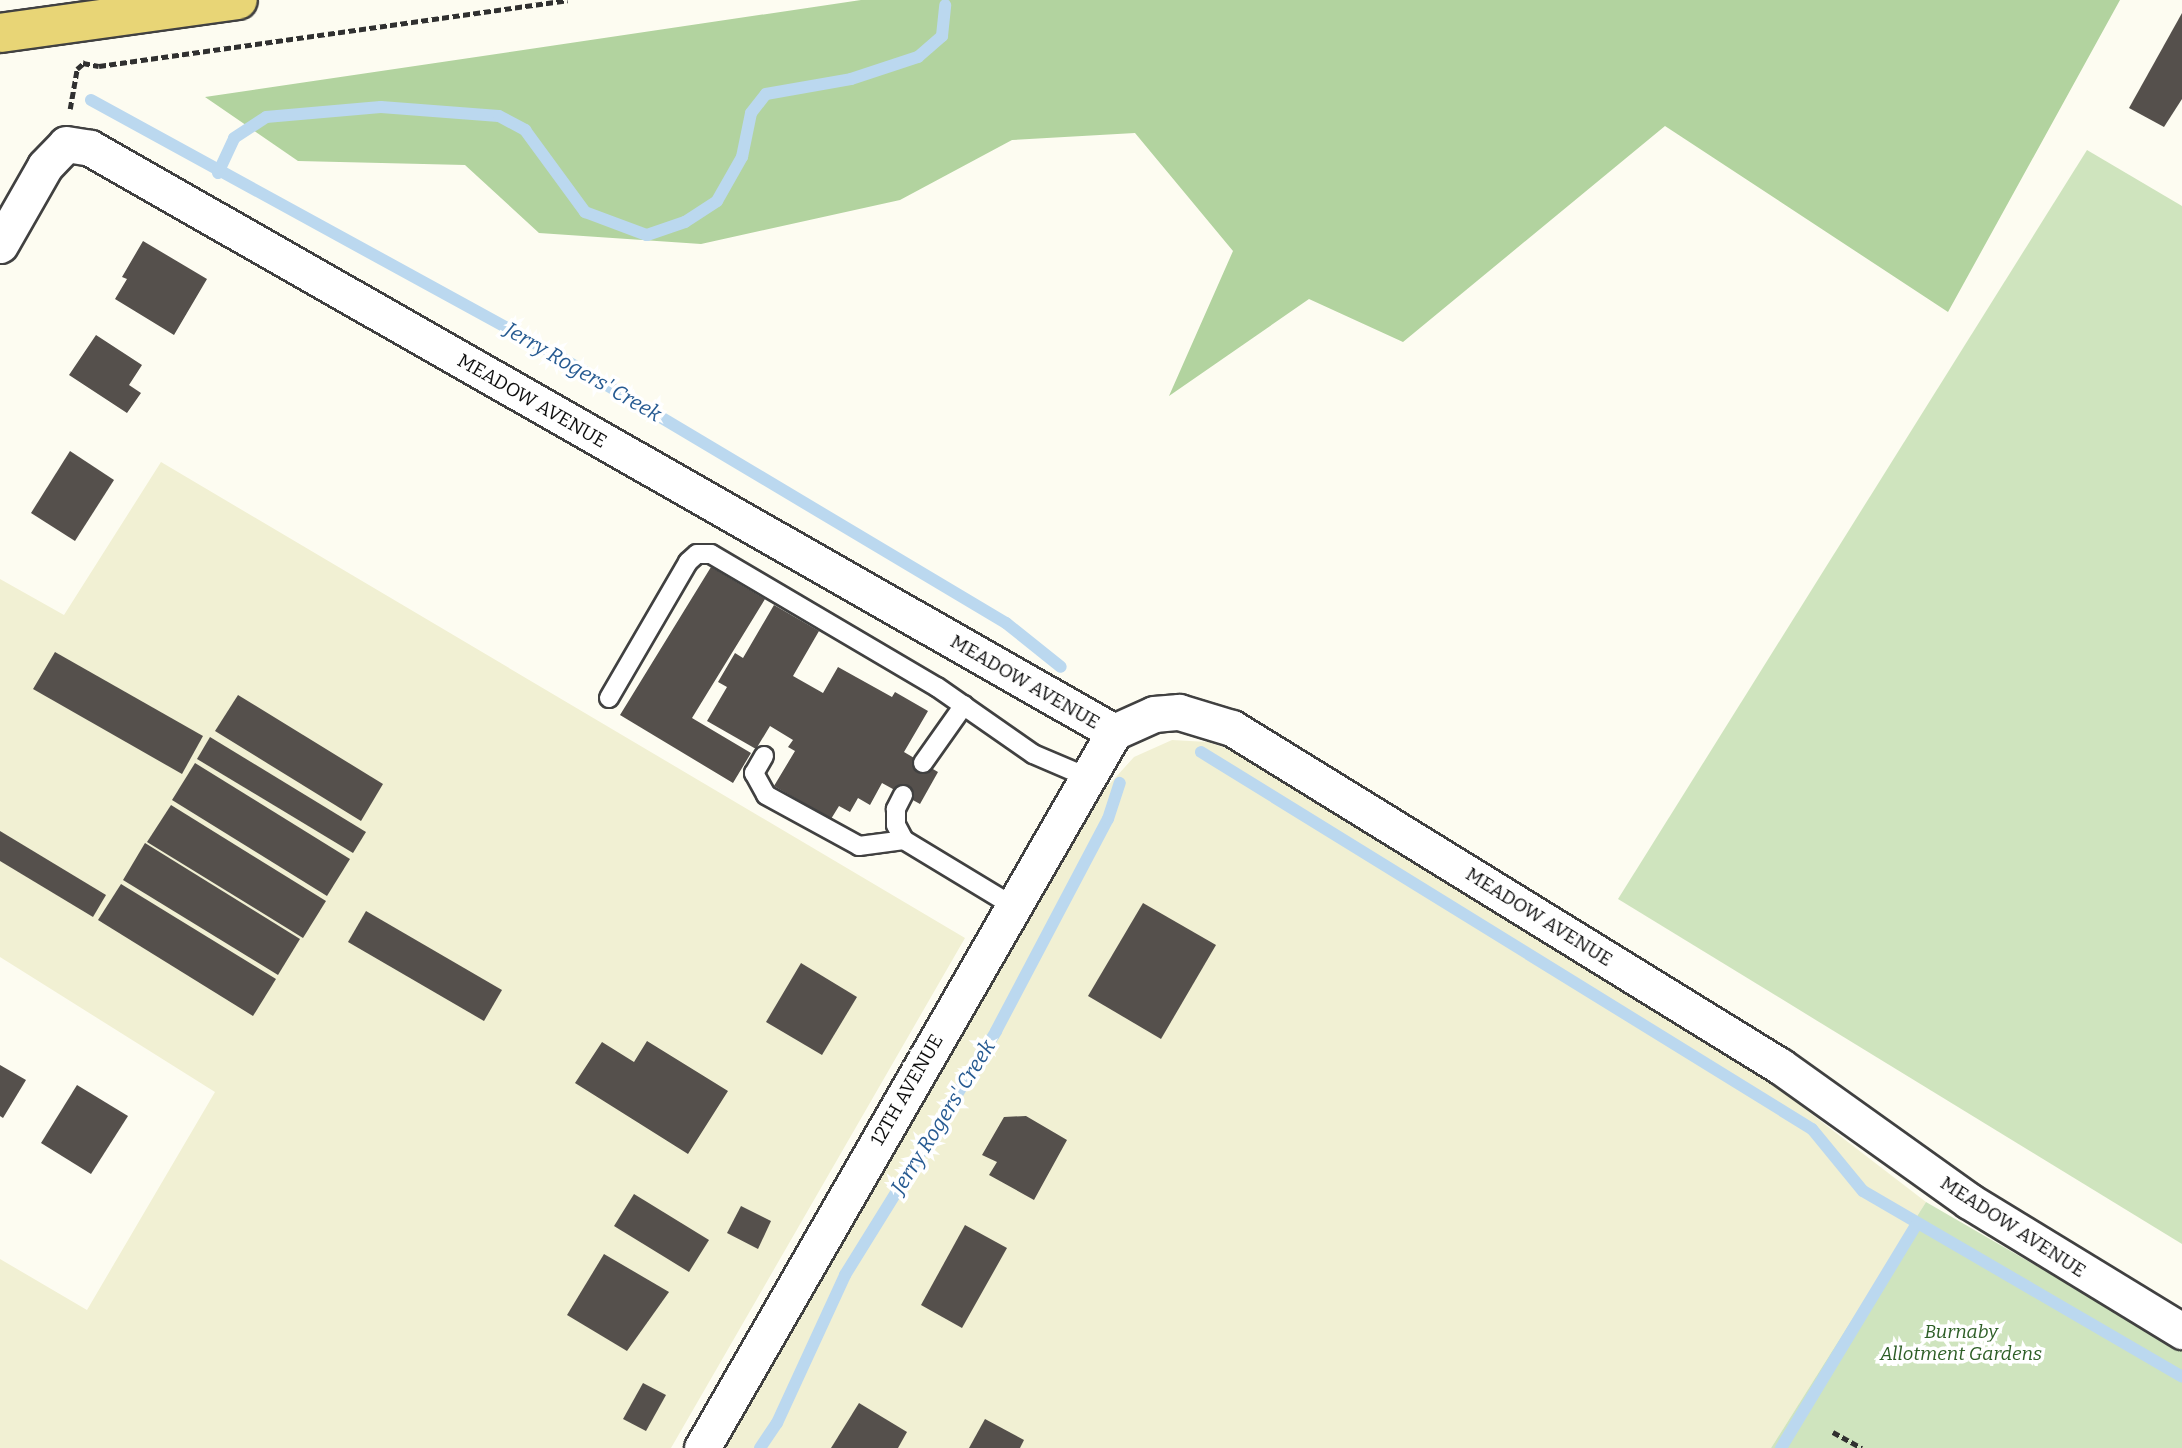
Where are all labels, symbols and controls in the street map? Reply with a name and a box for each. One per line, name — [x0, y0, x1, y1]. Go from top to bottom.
water label: Jerry Rogers' Creek — [500, 317, 666, 427]
street label: MEADOW AVENUE — [453, 349, 611, 453]
street label: MEADOW AVENUE — [946, 630, 1104, 734]
street label: MEADOW AVENUE — [1462, 863, 1616, 971]
street label: 12TH AVENUE — [866, 1030, 948, 1150]
water label: Jerry Rogers' Creek — [885, 1035, 1001, 1199]
street label: MEADOW AVENUE — [1936, 1172, 2090, 1282]
park label: Burnaby Allotment Gardens — [1880, 1321, 2042, 1365]

